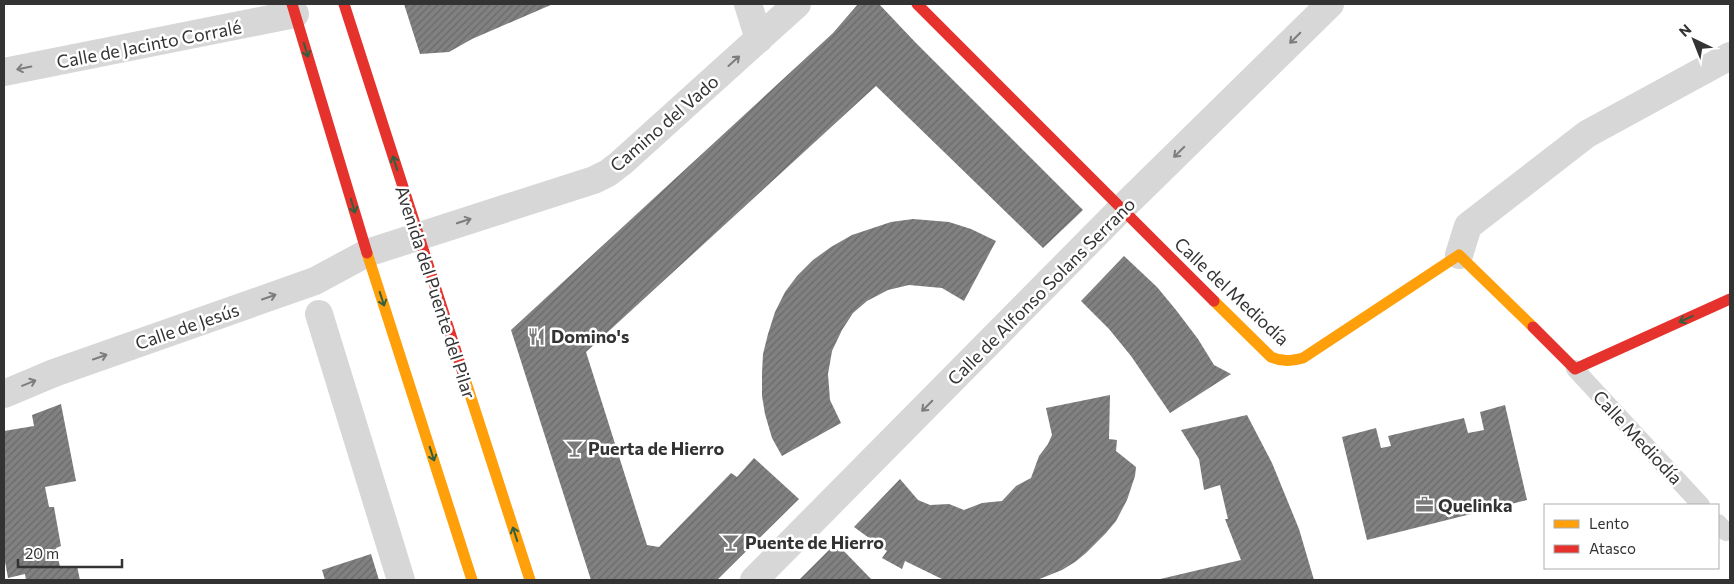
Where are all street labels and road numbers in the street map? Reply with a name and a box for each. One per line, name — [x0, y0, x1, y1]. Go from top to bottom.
street label: Calle de Jacinto Corralé — [55, 15, 243, 73]
street label: Camino del Vado — [605, 70, 723, 176]
street label: Avenida del Puente del Pilar — [391, 183, 481, 401]
street label: Calle de Alfonso Solans Serrano — [943, 193, 1139, 389]
street label: Calle del Mediodía — [1170, 232, 1294, 350]
street label: Calle de Jesús — [132, 298, 242, 354]
street label: Calle Mediodía — [1589, 385, 1687, 489]

